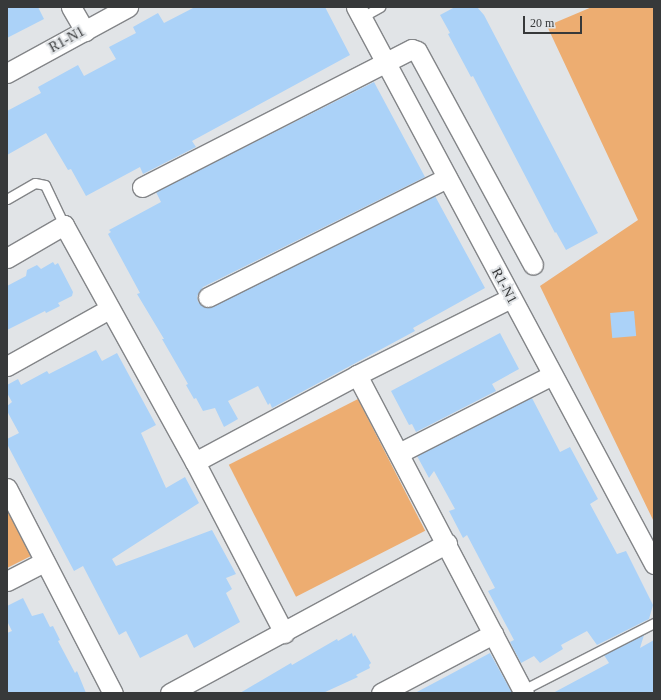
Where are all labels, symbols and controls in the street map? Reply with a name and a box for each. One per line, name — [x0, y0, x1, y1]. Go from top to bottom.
scale bar — [525, 8, 584, 34]
text: 20 m — [530, 16, 554, 30]
street label: R1-N1 — [46, 23, 88, 57]
street label: R1-N1 — [488, 265, 520, 307]

